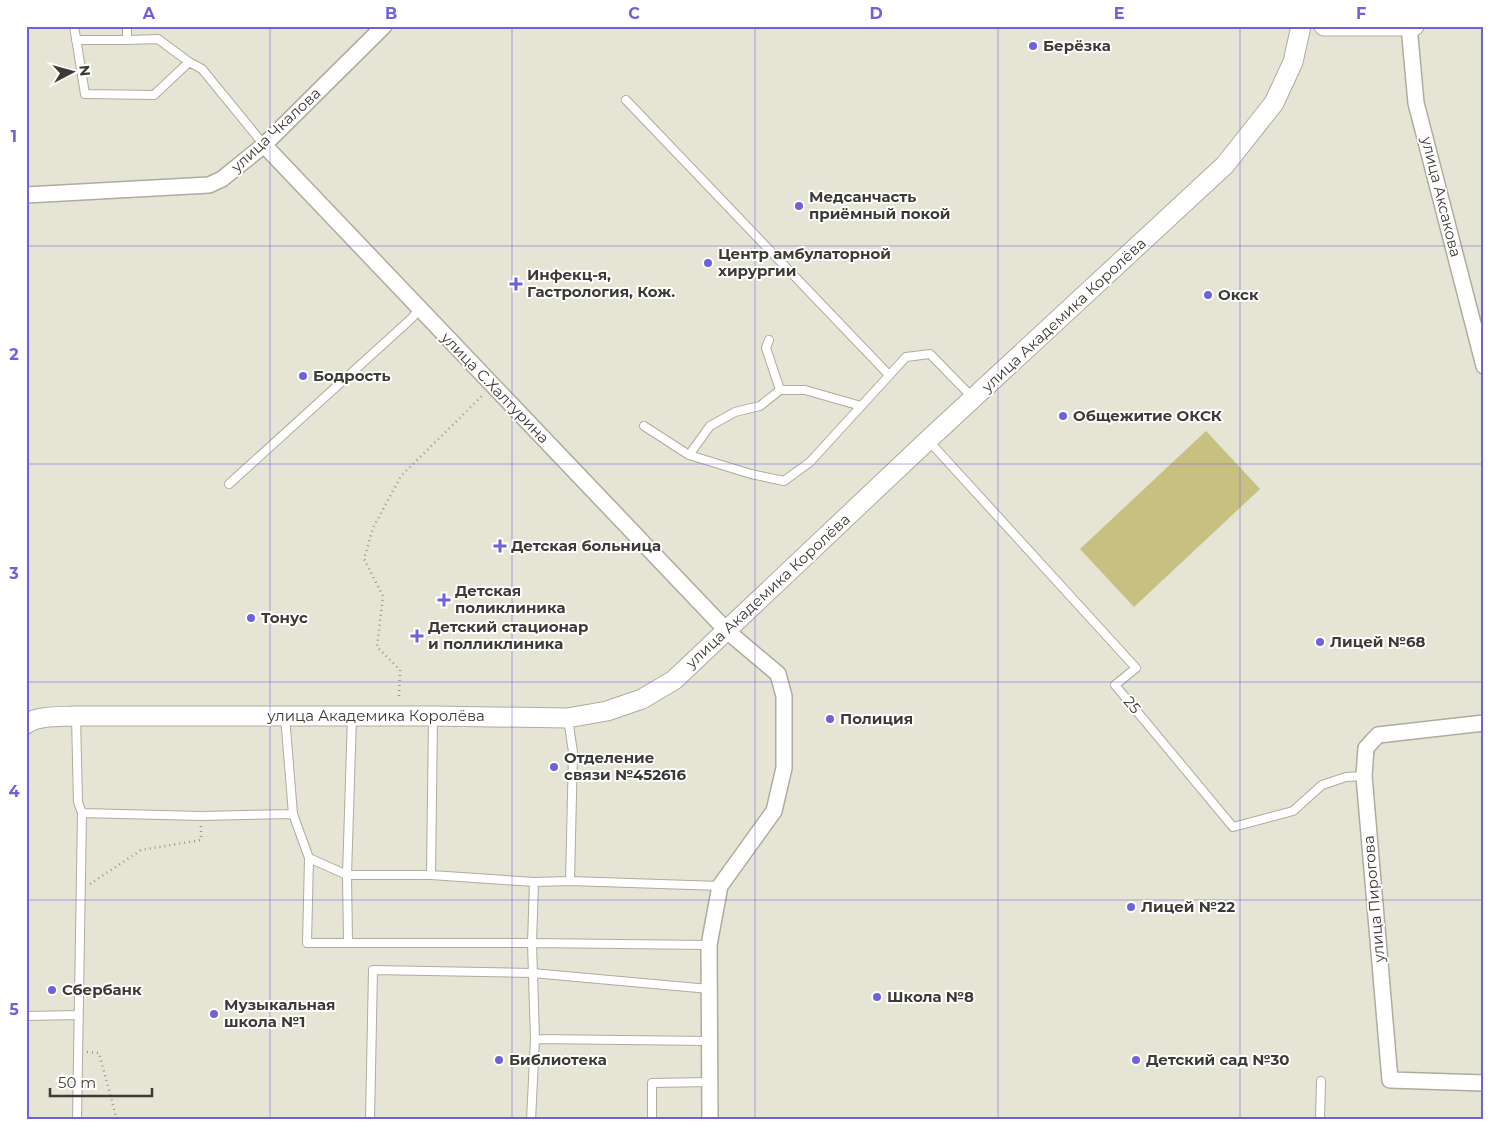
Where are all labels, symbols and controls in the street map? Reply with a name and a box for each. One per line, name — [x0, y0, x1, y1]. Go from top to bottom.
text: A — [142, 4, 156, 23]
text: B — [385, 4, 397, 23]
text: C — [628, 4, 640, 23]
text: D — [869, 4, 883, 23]
text: E — [1114, 4, 1124, 23]
text: F — [1356, 4, 1366, 23]
place label: Берёзка — [1043, 36, 1111, 55]
marker: Берёзка — [1027, 40, 1039, 52]
north arrow — [48, 48, 98, 98]
text: N — [75, 64, 94, 77]
street label: улица Чкалова — [226, 83, 324, 177]
text: 1 — [11, 127, 17, 146]
street label: улица Аксакова — [1417, 134, 1466, 259]
place label: Медсанчасть приёмный покой — [809, 187, 950, 223]
marker: Медсанчасть приёмный покой — [793, 200, 805, 212]
street label: улица Академика Королёва — [977, 233, 1150, 397]
place label: Центр амбулаторной хирургии — [718, 244, 891, 280]
marker: Центр амбулаторной хирургии — [702, 257, 714, 269]
place label: Инфекц-я, Гастрология, Кож. — [527, 265, 675, 301]
marker: Инфекц-я, Гастрология, Кож. — [509, 277, 523, 291]
place label: Окск — [1218, 285, 1259, 304]
marker: Окск — [1202, 289, 1214, 301]
street label: улица С.Халтурина — [437, 327, 553, 447]
text: 2 — [9, 345, 19, 364]
place label: Бодрость — [313, 366, 390, 385]
marker: Бодрость — [297, 370, 309, 382]
place label: Общежитие ОКСК — [1073, 406, 1222, 425]
marker: Общежитие ОКСК — [1057, 410, 1069, 422]
street label: улица Академика Королёва — [681, 509, 854, 673]
place label: Детская больница — [511, 536, 661, 555]
marker: Детская больница — [493, 539, 507, 553]
text: 3 — [8, 564, 19, 583]
place label: Детская поликлиника — [455, 581, 565, 617]
marker: Детская поликлиника — [437, 593, 451, 607]
place label: Тонус — [261, 608, 308, 627]
marker: Тонус — [245, 612, 257, 624]
place label: Детский стационар и полликлиника — [428, 617, 588, 653]
marker: Детский стационар и полликлиника — [410, 629, 424, 643]
place label: Лицей №68 — [1330, 632, 1426, 651]
marker: Лицей №68 — [1314, 636, 1326, 648]
street label: 25 — [1120, 692, 1145, 717]
street label: улица Академика Королёва — [266, 706, 485, 725]
place label: Полиция — [840, 709, 913, 728]
marker: Полиция — [824, 713, 836, 725]
place label: Отделение связи №452616 — [564, 748, 687, 784]
marker: Отделение связи №452616 — [548, 761, 560, 773]
text: 4 — [8, 782, 20, 801]
street label: улица Пирогова — [1358, 835, 1389, 964]
place label: Лицей №22 — [1141, 897, 1235, 916]
marker: Лицей №22 — [1125, 901, 1137, 913]
place label: Сбербанк — [62, 980, 142, 999]
marker: Сбербанк — [46, 984, 58, 996]
place label: Школа №8 — [887, 987, 974, 1006]
marker: Школа №8 — [871, 991, 883, 1003]
place label: Музыкальная школа №1 — [224, 995, 335, 1031]
text: 5 — [9, 1000, 19, 1019]
marker: Музыкальная школа №1 — [208, 1008, 220, 1020]
place label: Библиотека — [509, 1050, 607, 1069]
place label: Детский сад №30 — [1146, 1050, 1289, 1069]
marker: Библиотека — [493, 1054, 505, 1066]
marker: Детский сад №30 — [1130, 1054, 1142, 1066]
scale bar — [50, 1066, 152, 1098]
text: 50 m — [58, 1073, 96, 1092]

